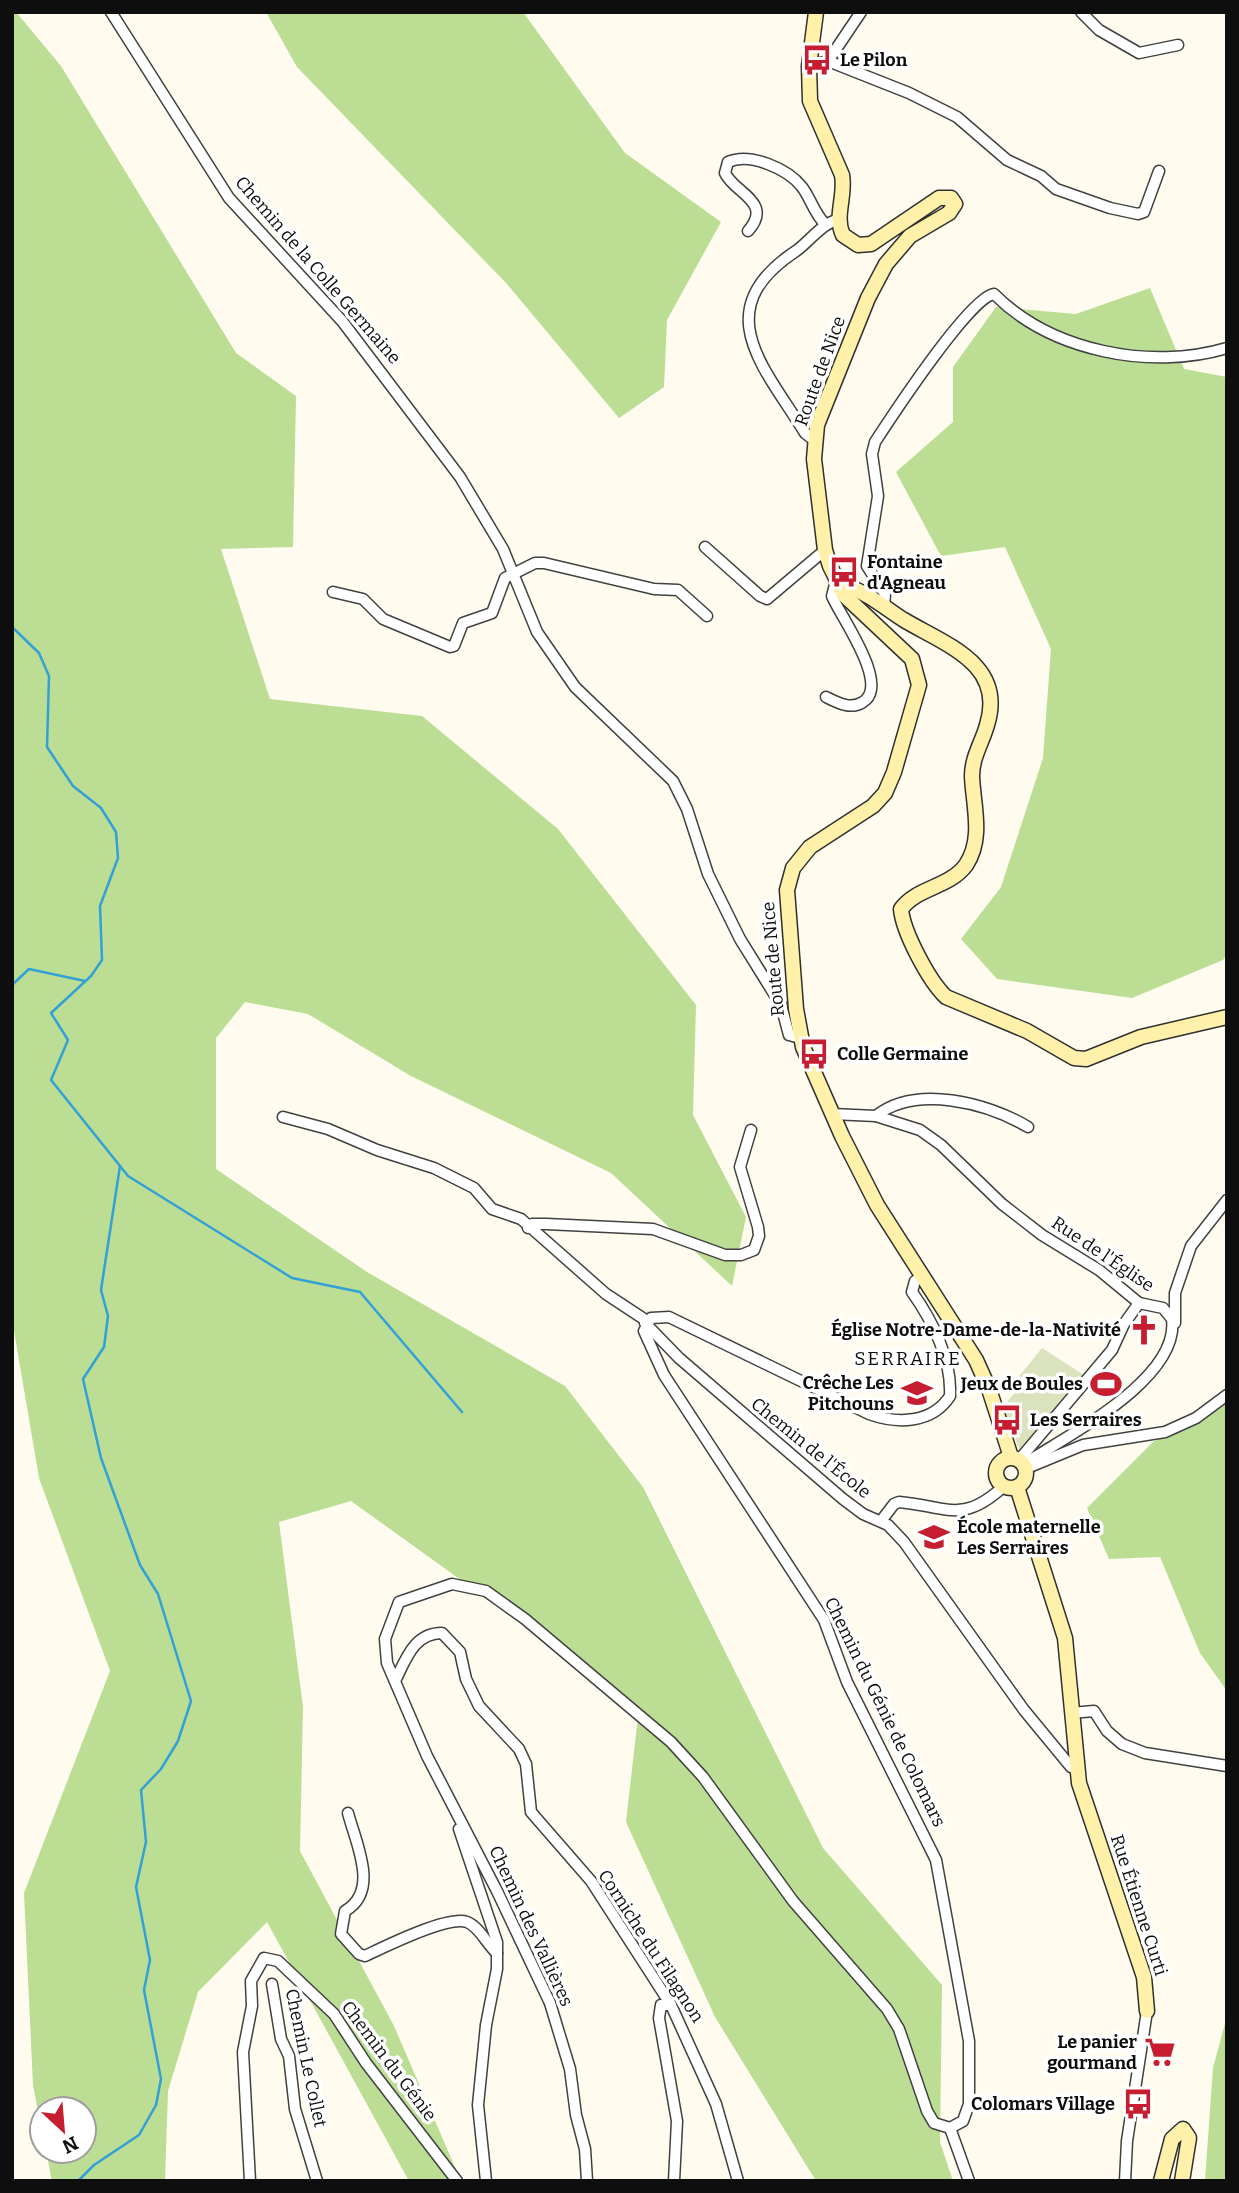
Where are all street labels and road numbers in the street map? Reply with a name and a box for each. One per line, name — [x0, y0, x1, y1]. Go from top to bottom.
street label: Chemin de la Colle Germaine — [230, 172, 406, 368]
street label: Route de Nice — [790, 313, 850, 429]
street label: Route de Nice — [757, 901, 789, 1017]
street label: Rue de l'Église — [1048, 1211, 1159, 1296]
street label: Chemin de l'École — [747, 1392, 876, 1503]
street label: Chemin du Génie de Colomars — [820, 1594, 950, 1830]
street label: Rue Étienne Curti — [1106, 1831, 1173, 1978]
street label: Chemin des Vallières — [484, 1842, 578, 2010]
street label: Corniche du Filagnon — [593, 1865, 709, 2027]
street label: Chemin Le Collet — [281, 1987, 332, 2130]
street label: Chemin du Génie — [337, 1997, 441, 2125]

